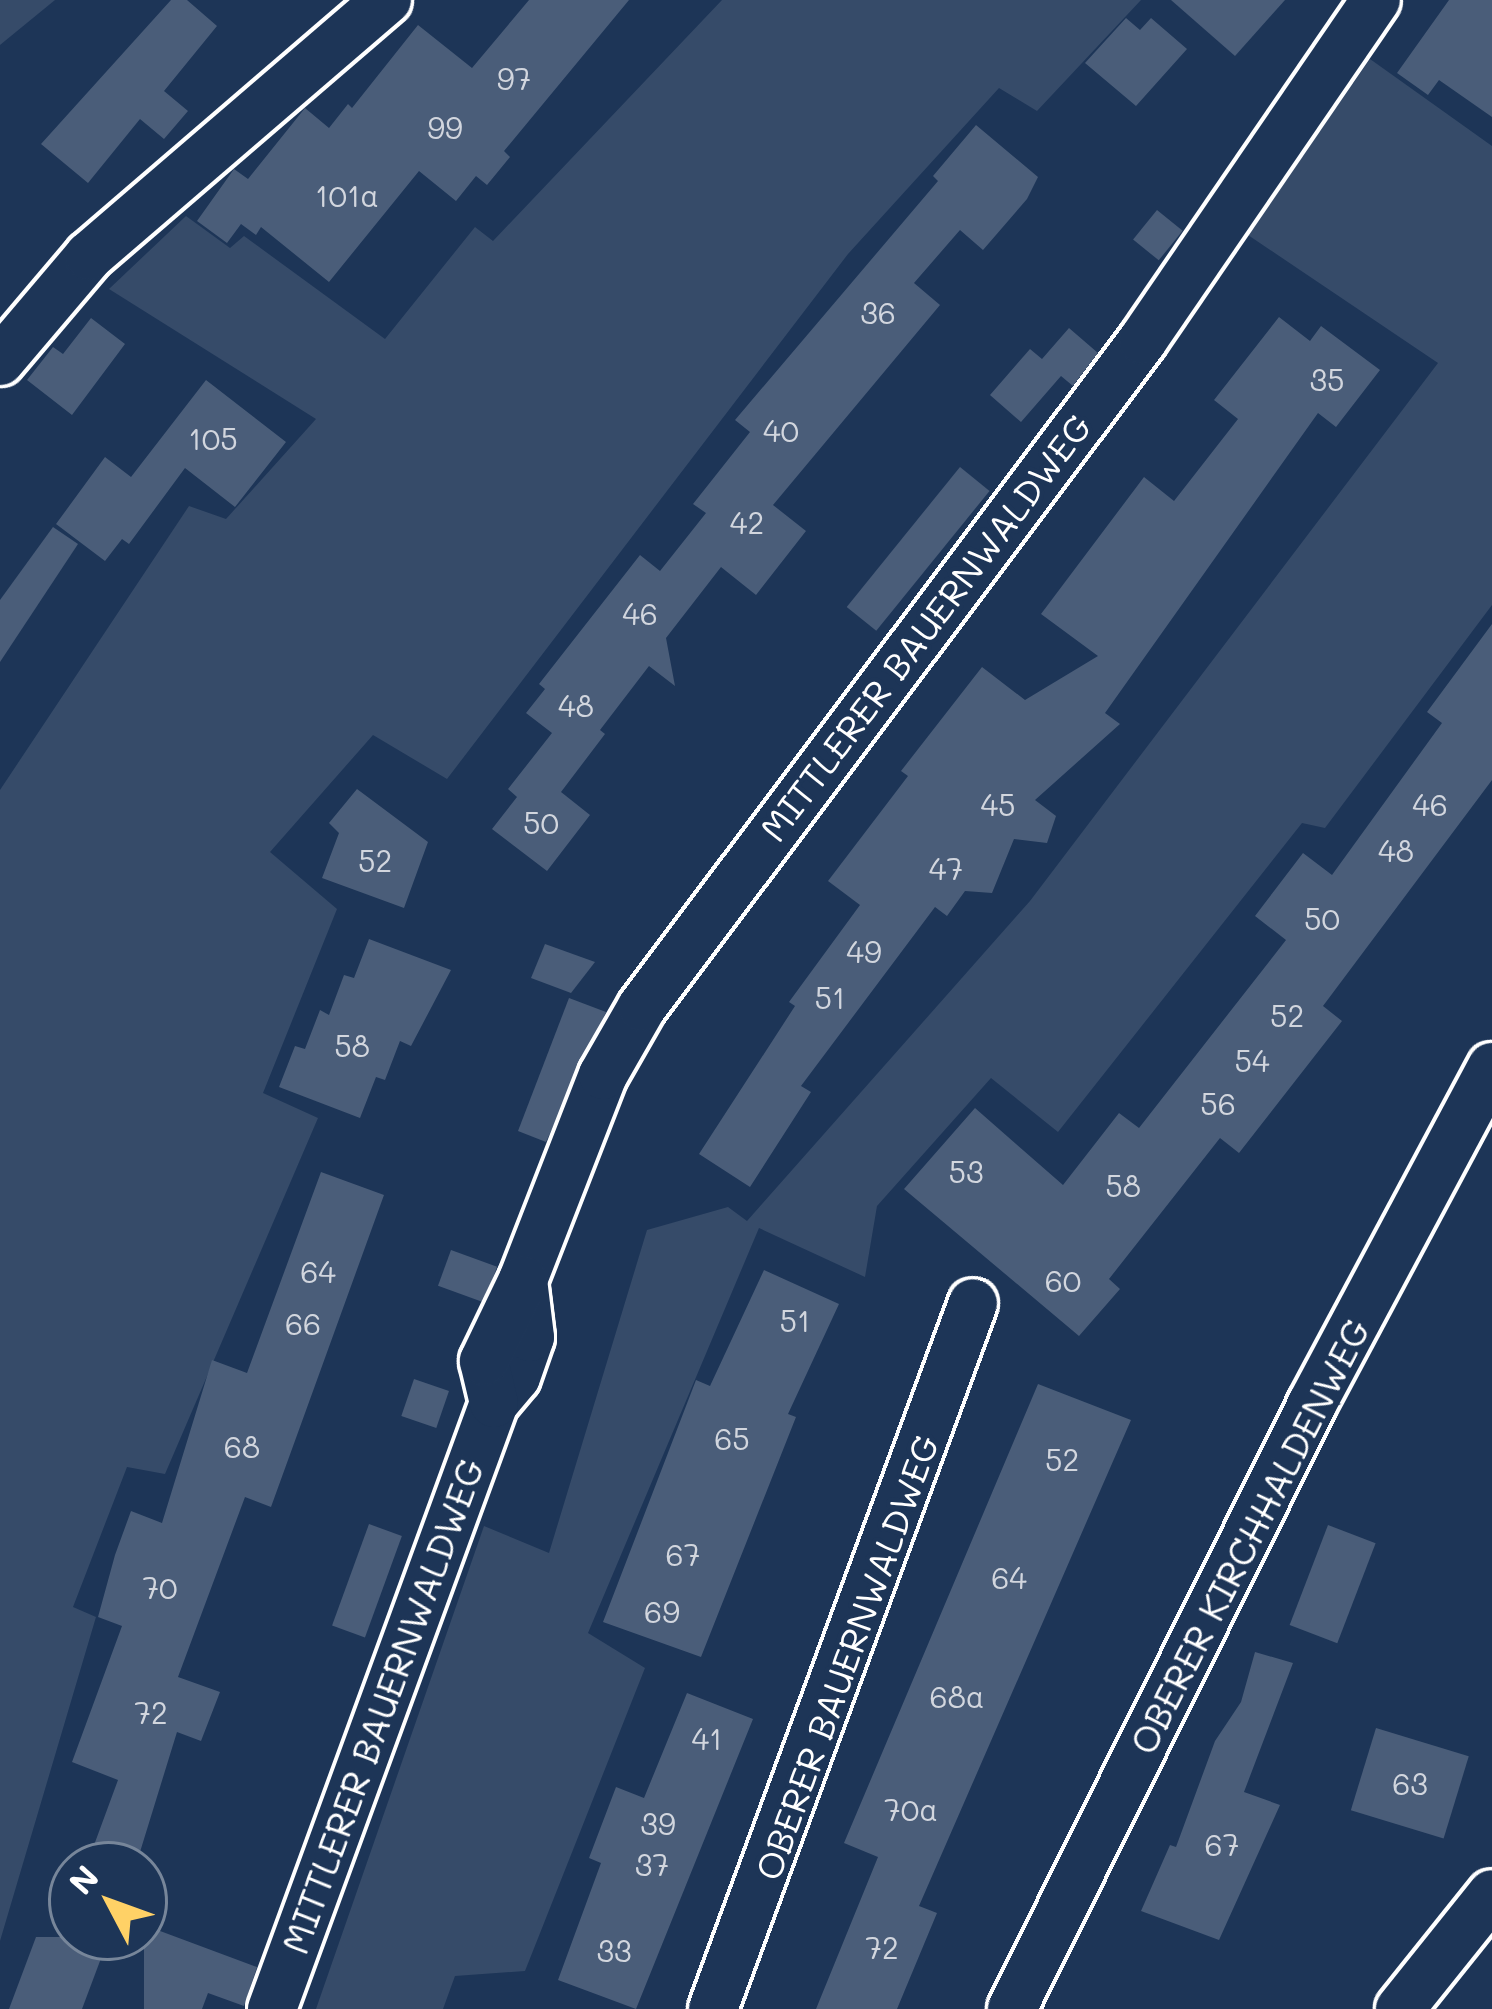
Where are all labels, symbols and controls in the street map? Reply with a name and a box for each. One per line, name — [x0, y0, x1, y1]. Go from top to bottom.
house number: 97 — [497, 60, 531, 96]
house number: 99 — [427, 109, 463, 145]
house number: 101a — [315, 177, 379, 213]
house number: 36 — [860, 294, 896, 330]
house number: 35 — [1309, 361, 1345, 397]
street label: MITTLERER BAUERNWALDWEG — [750, 405, 1100, 849]
house number: 40 — [763, 412, 799, 448]
house number: 105 — [188, 420, 238, 456]
house number: 42 — [730, 504, 764, 540]
house number: 46 — [622, 595, 658, 631]
house number: 48 — [558, 687, 594, 723]
house number: 45 — [980, 786, 1016, 822]
house number: 46 — [1412, 786, 1448, 822]
house number: 50 — [523, 804, 559, 840]
house number: 48 — [1378, 832, 1414, 868]
house number: 52 — [358, 842, 392, 878]
house number: 47 — [929, 850, 963, 886]
house number: 50 — [1304, 900, 1340, 936]
house number: 49 — [846, 933, 882, 969]
house number: 51 — [815, 979, 845, 1015]
house number: 52 — [1270, 997, 1304, 1033]
house number: 58 — [334, 1027, 370, 1063]
house number: 54 — [1234, 1042, 1270, 1078]
house number: 56 — [1200, 1085, 1236, 1121]
house number: 53 — [948, 1153, 984, 1189]
house number: 58 — [1105, 1167, 1141, 1203]
house number: 64 — [300, 1253, 336, 1289]
house number: 60 — [1045, 1262, 1081, 1298]
house number: 51 — [780, 1302, 810, 1338]
house number: 66 — [285, 1305, 321, 1341]
street label: OBERER KIRCHHALDENWEG — [1120, 1311, 1378, 1761]
house number: 65 — [714, 1420, 750, 1456]
house number: 68 — [224, 1428, 260, 1464]
street label: OBERER BAUERNWALDWEG — [745, 1429, 947, 1885]
house number: 52 — [1045, 1441, 1079, 1477]
street label: MITTLERER BAUERNWALDWEG — [272, 1453, 492, 1959]
house number: 67 — [666, 1536, 700, 1572]
house number: 64 — [991, 1559, 1027, 1595]
house number: 70 — [142, 1569, 178, 1605]
house number: 69 — [644, 1593, 680, 1629]
house number: 68a — [930, 1678, 984, 1714]
house number: 72 — [134, 1694, 168, 1730]
house number: 41 — [691, 1720, 723, 1756]
house number: 63 — [1392, 1765, 1428, 1801]
house number: 70a — [884, 1791, 938, 1827]
house number: 39 — [640, 1805, 676, 1841]
house number: 67 — [1205, 1826, 1239, 1862]
north arrow — [48, 1841, 168, 1961]
house number: 37 — [635, 1846, 669, 1882]
text: N — [58, 1855, 107, 1903]
house number: 72 — [865, 1929, 899, 1965]
house number: 33 — [596, 1932, 632, 1968]

